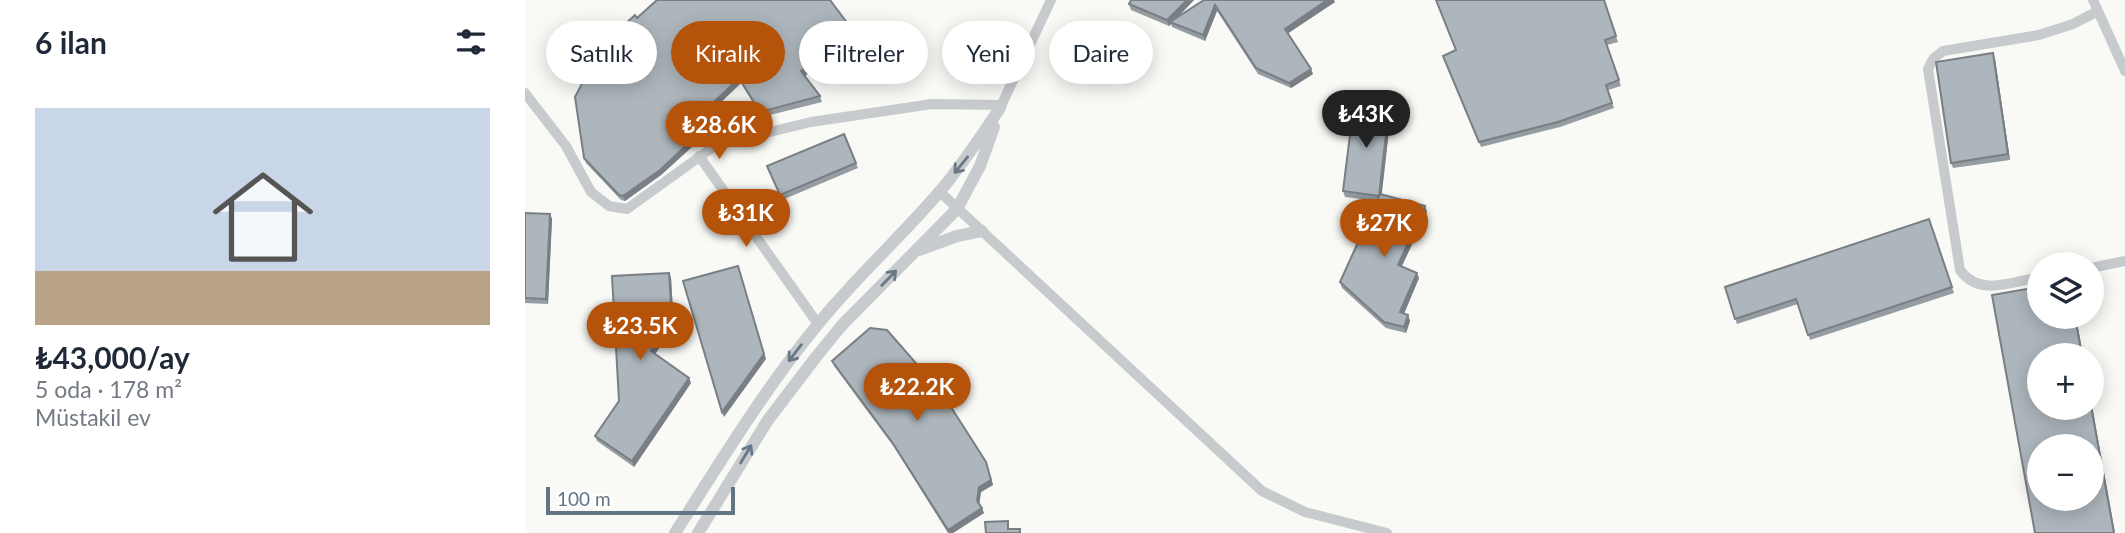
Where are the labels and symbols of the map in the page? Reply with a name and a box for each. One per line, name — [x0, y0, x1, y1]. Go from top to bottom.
pin: ₺43K — [1325, 90, 1407, 150]
pin: ₺28.6K — [662, 102, 776, 161]
one-way arrow — [954, 155, 969, 173]
pin: ₺31K — [705, 190, 787, 249]
pin: ₺27K — [1343, 200, 1425, 259]
one-way arrow — [881, 270, 898, 287]
pin: ₺23.5K — [583, 302, 697, 362]
one-way arrow — [787, 343, 802, 362]
pin: ₺22.2K — [860, 364, 974, 423]
one-way arrow — [740, 444, 754, 464]
scale bar — [546, 484, 735, 516]

